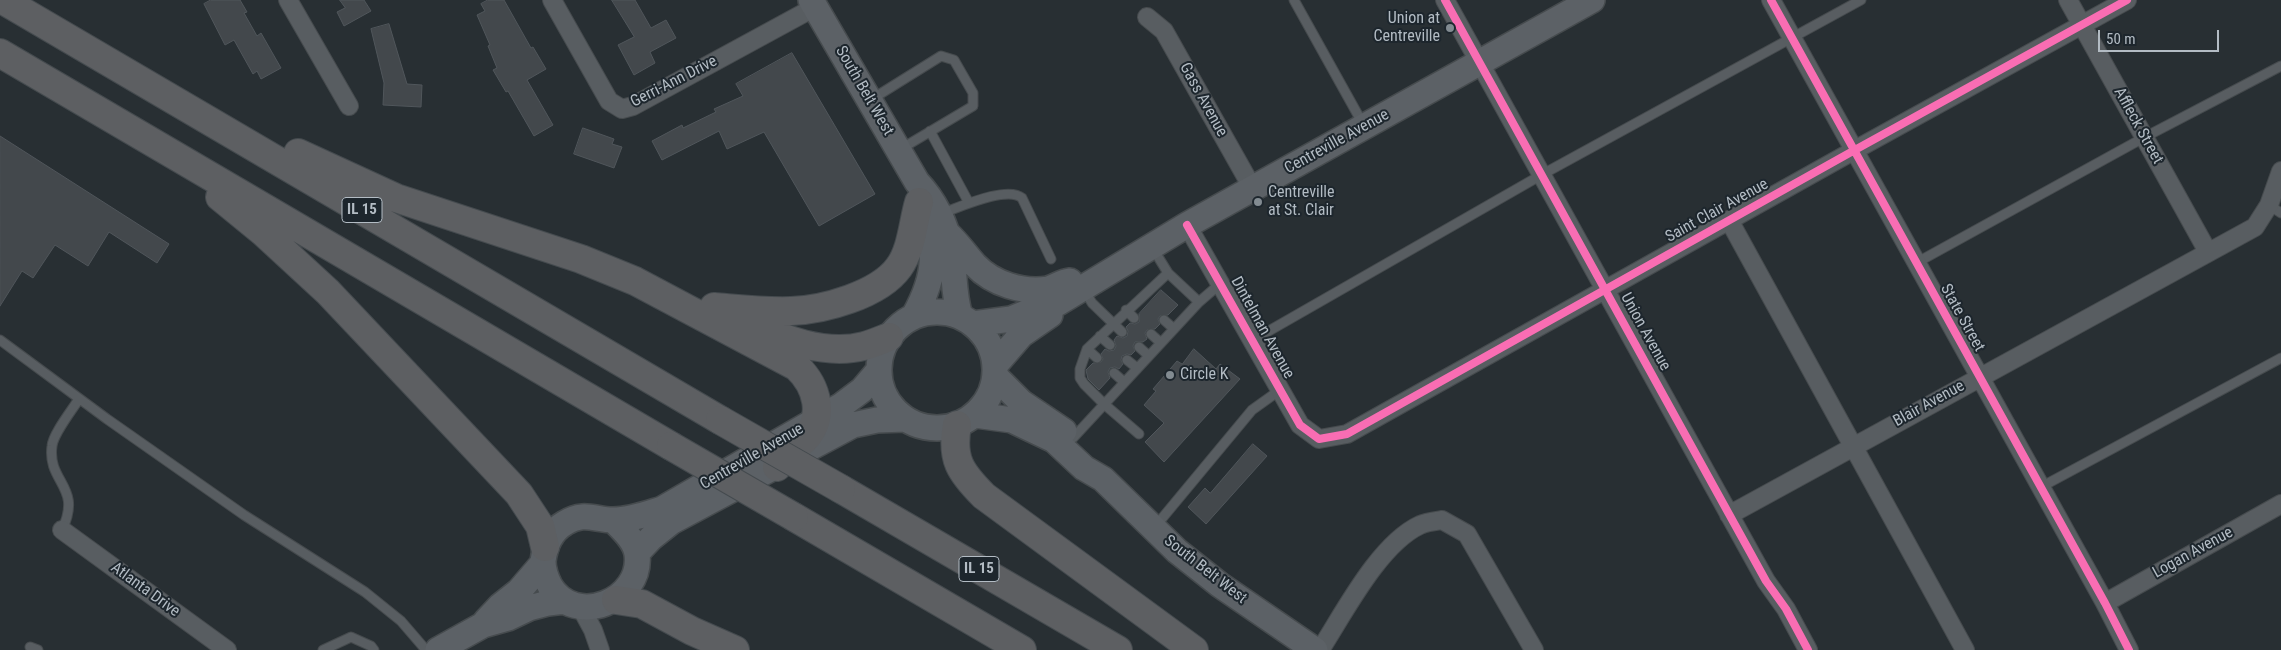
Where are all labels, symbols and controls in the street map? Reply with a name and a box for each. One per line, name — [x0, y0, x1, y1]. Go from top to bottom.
place label: Union at Centreville — [1373, 9, 1440, 47]
scale bar — [2101, 20, 2222, 52]
marker: Union at Centreville — [1444, 22, 1456, 34]
text: 50 m — [2106, 30, 2136, 48]
street label: South Belt West — [831, 43, 897, 139]
street label: Gerri-Ann Drive — [627, 52, 721, 112]
street label: Gass Avenue — [1175, 60, 1231, 140]
street label: Affleck Street — [2109, 84, 2167, 168]
street label: Centreville Avenue — [1281, 105, 1393, 179]
street label: Saint Clair Avenue — [1662, 175, 1772, 247]
place label: Centreville at St. Clair — [1268, 183, 1335, 221]
marker: Centreville at St. Clair — [1252, 196, 1264, 208]
road number: IL 15 — [342, 198, 382, 222]
street label: Dintelman Avenue — [1226, 274, 1298, 382]
street label: State Street — [1936, 281, 1988, 355]
street label: Union Avenue — [1616, 290, 1674, 374]
place label: Circle K — [1180, 365, 1228, 385]
marker: Circle K — [1164, 369, 1176, 381]
street label: Blair Avenue — [1890, 377, 1968, 431]
street label: Centreville Avenue — [697, 420, 807, 494]
street label: Logan Avenue — [2150, 523, 2236, 583]
street label: South Belt West — [1160, 532, 1250, 608]
road number: IL 15 — [959, 556, 999, 582]
street label: Atlanta Drive — [107, 558, 183, 622]

